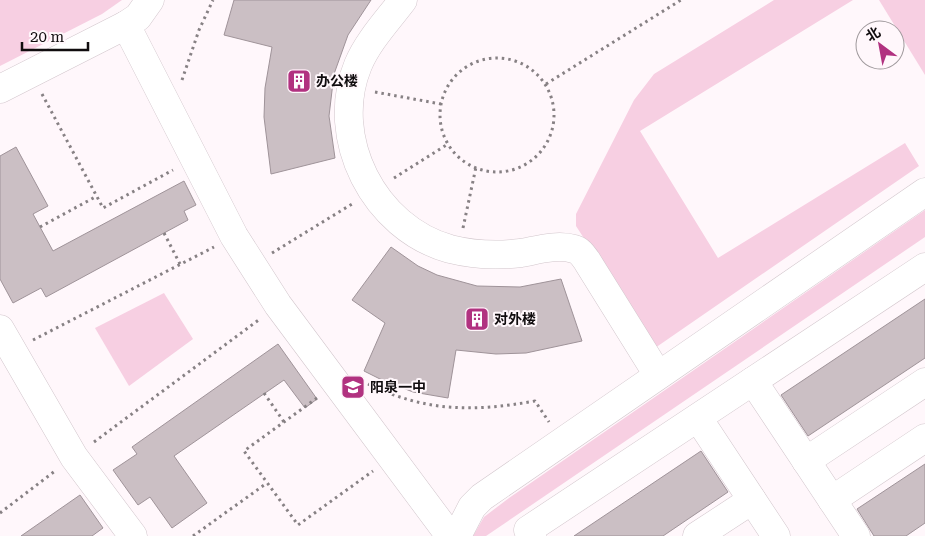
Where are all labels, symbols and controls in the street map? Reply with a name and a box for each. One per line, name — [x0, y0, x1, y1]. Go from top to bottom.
scale bar — [22, 20, 89, 52]
north arrow — [855, 20, 905, 70]
text: 北 — [863, 23, 883, 44]
text: 20 m — [30, 28, 65, 46]
building icon: 办公楼 — [286, 68, 312, 94]
place label: 办公楼 — [316, 73, 358, 89]
building icon: 对外楼 — [464, 306, 490, 332]
place label: 对外楼 — [494, 311, 536, 327]
school or university icon: 阳泉一中 — [340, 374, 366, 400]
place label: 阳泉一中 — [370, 379, 426, 395]

